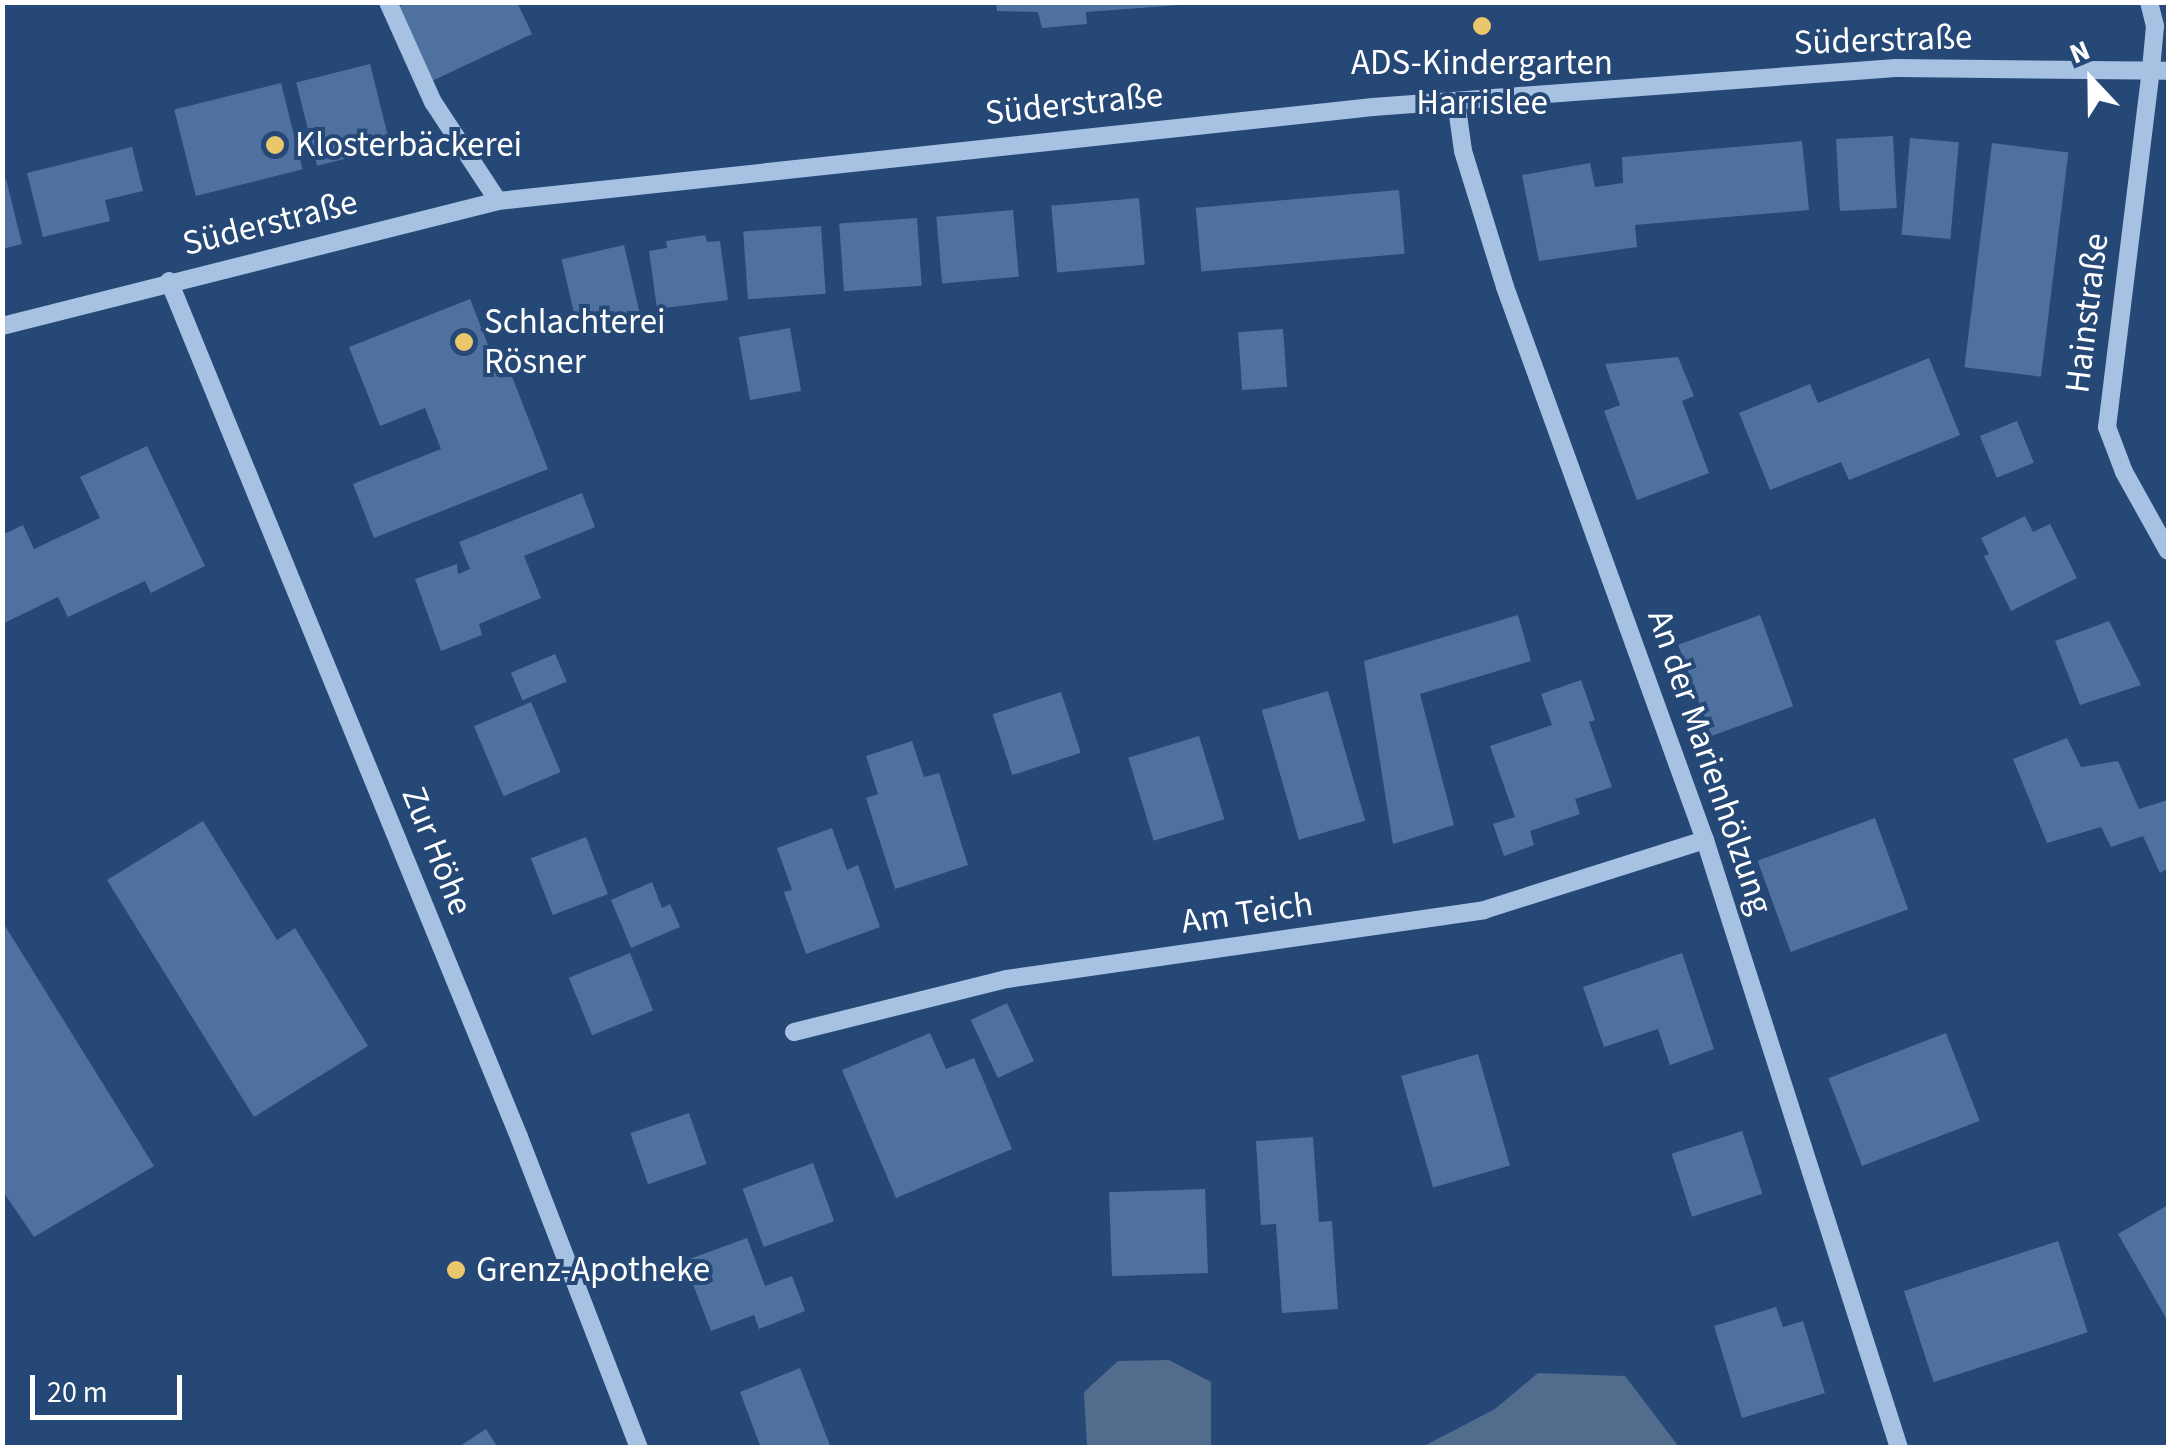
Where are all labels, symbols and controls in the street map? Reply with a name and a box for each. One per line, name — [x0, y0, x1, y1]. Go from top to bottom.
marker: ADS-Kindergarten Harrislee — [1471, 15, 1493, 37]
street label: Süderstraße — [1793, 16, 1973, 64]
north arrow — [2041, 30, 2141, 130]
text: N — [2064, 30, 2096, 74]
place label: ADS-Kindergarten Harrislee — [1351, 42, 1613, 124]
street label: Süderstraße — [983, 74, 1165, 134]
place label: Klosterbäckerei — [295, 124, 522, 166]
marker: Klosterbäckerei — [264, 134, 286, 156]
street label: Süderstraße — [178, 181, 362, 265]
street label: Hainstraße — [2056, 231, 2118, 395]
place label: Schlachterei Rösner — [484, 301, 666, 383]
marker: Schlachterei Rösner — [453, 331, 475, 353]
street label: An der Marienhölzung — [1638, 604, 1782, 920]
street label: Zur Höhe — [392, 781, 482, 921]
street label: Am Teich — [1179, 883, 1315, 943]
place label: Grenz-Apotheke — [476, 1249, 710, 1291]
marker: Grenz-Apotheke — [445, 1259, 467, 1281]
scale bar — [35, 1355, 188, 1417]
text: 20 m — [47, 1371, 108, 1414]

